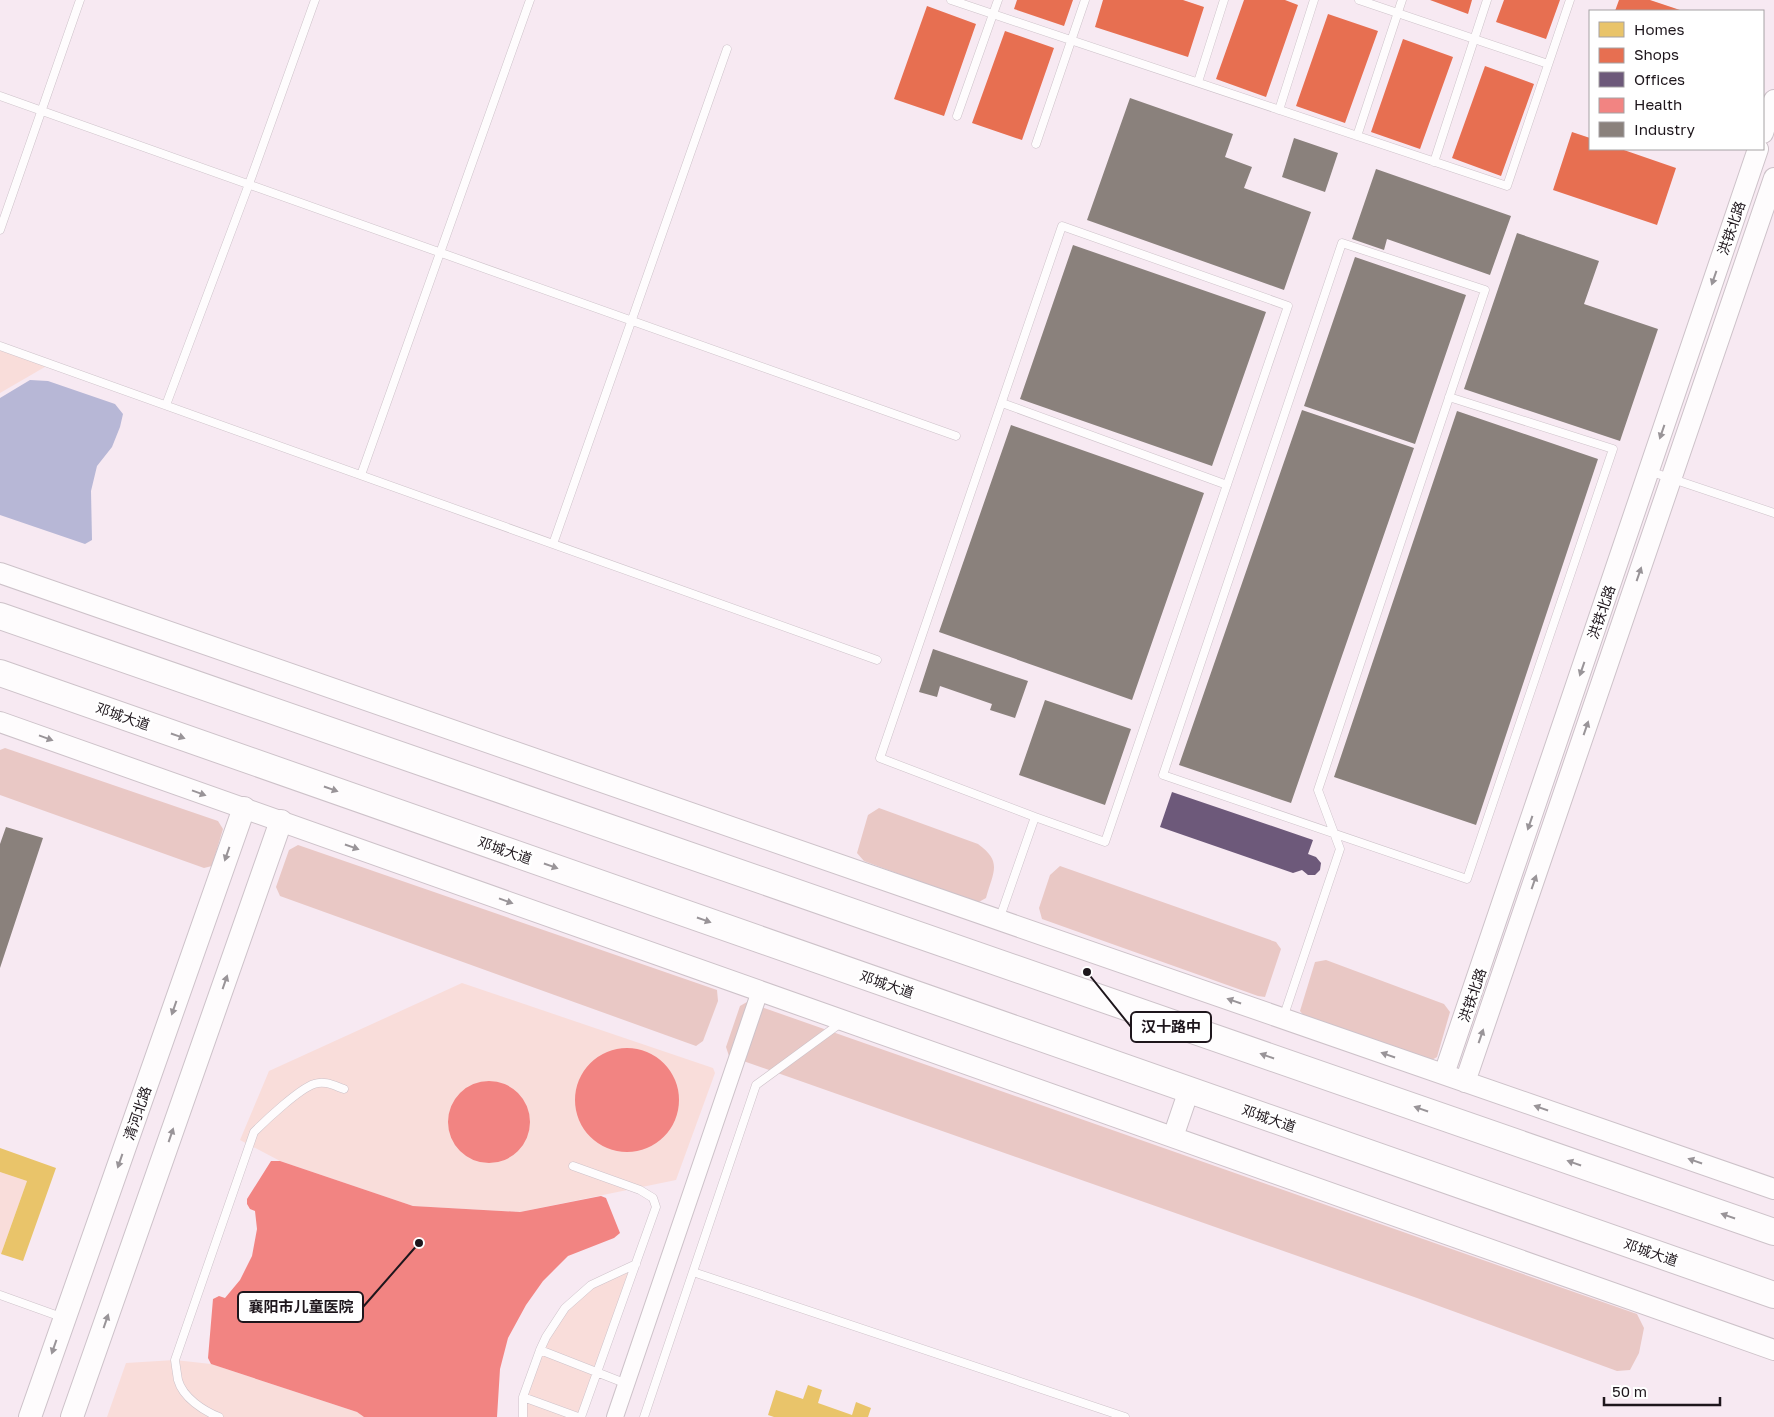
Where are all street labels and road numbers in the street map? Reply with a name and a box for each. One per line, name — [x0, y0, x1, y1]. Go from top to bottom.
street label: 洪铁北路 — [1714, 199, 1748, 257]
street label: 洪铁北路 — [1584, 583, 1618, 641]
street label: 邓城大道 — [94, 699, 152, 733]
street label: 邓城大道 — [476, 833, 534, 867]
street label: 洪铁北路 — [1455, 966, 1489, 1024]
street label: 邓城大道 — [858, 967, 916, 1001]
street label: 清河北路 — [120, 1084, 154, 1142]
street label: 邓城大道 — [1240, 1101, 1298, 1135]
street label: 邓城大道 — [1622, 1235, 1680, 1269]

